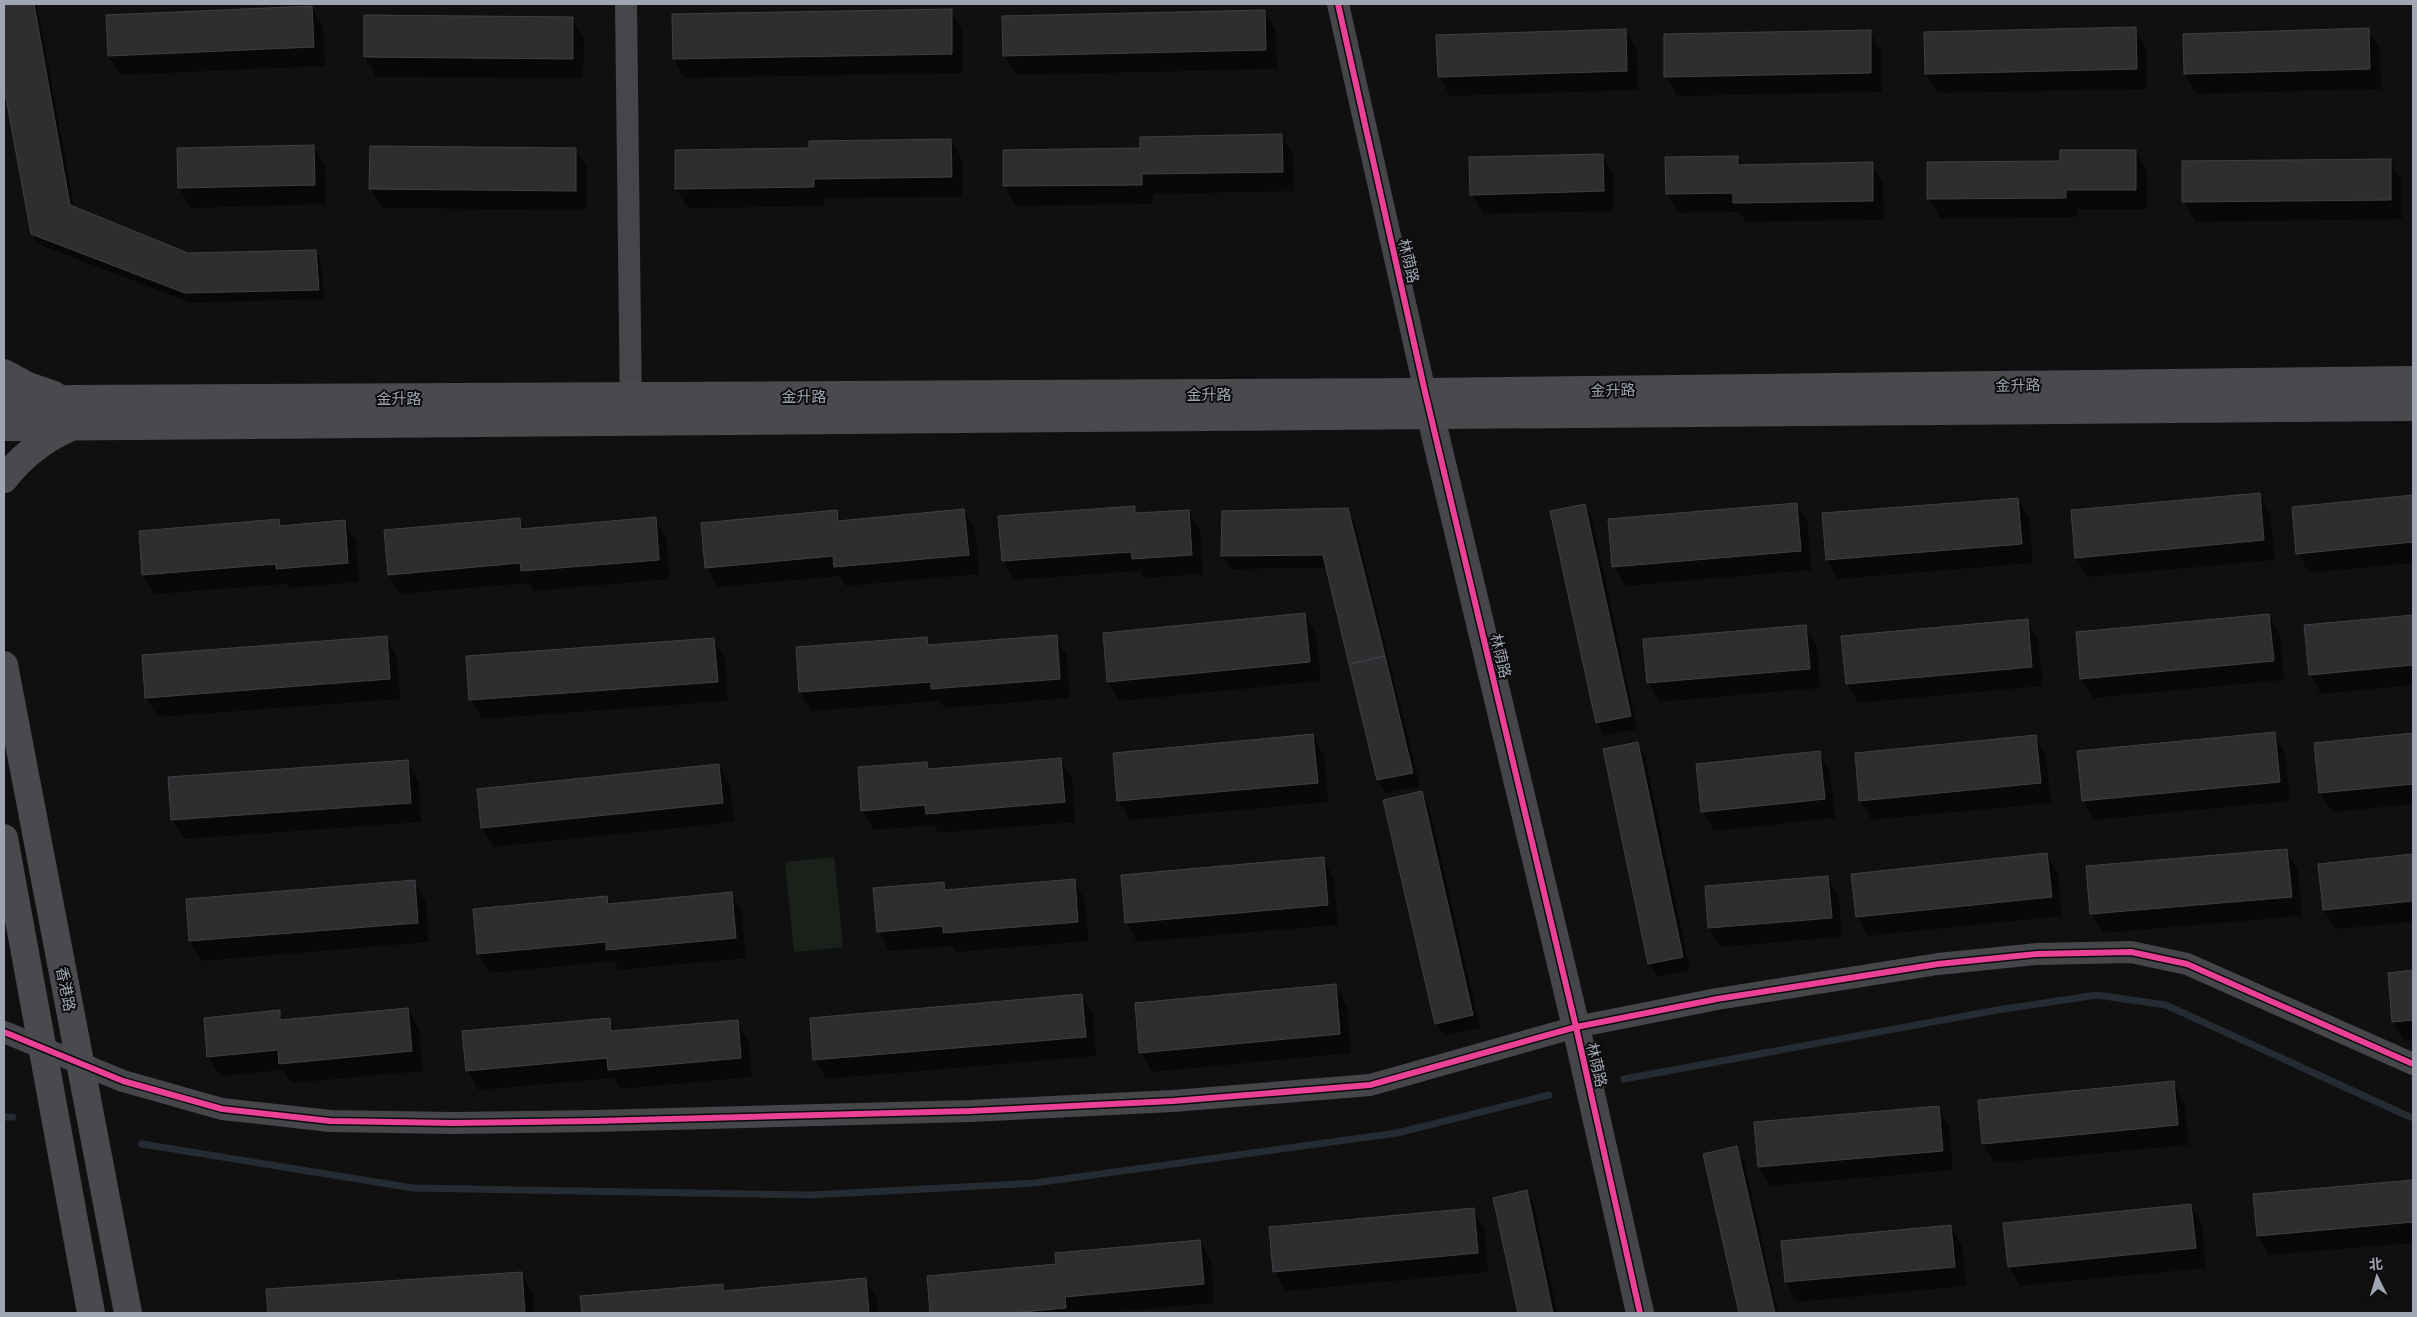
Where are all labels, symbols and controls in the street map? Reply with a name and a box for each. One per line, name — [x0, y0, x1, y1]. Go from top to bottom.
street label: 林荫路 — [1394, 237, 1424, 285]
street label: 金升路 — [1995, 374, 2041, 396]
street label: 金升路 — [1590, 379, 1636, 401]
street label: 金升路 — [1186, 384, 1232, 405]
street label: 金升路 — [781, 386, 827, 407]
street label: 金升路 — [376, 388, 422, 409]
street label: 林荫路 — [1486, 632, 1516, 680]
street label: 香港路 — [51, 965, 81, 1013]
street label: 林荫路 — [1582, 1041, 1612, 1089]
north arrow — [2352, 1252, 2402, 1302]
text: 北 — [2368, 1254, 2384, 1274]

